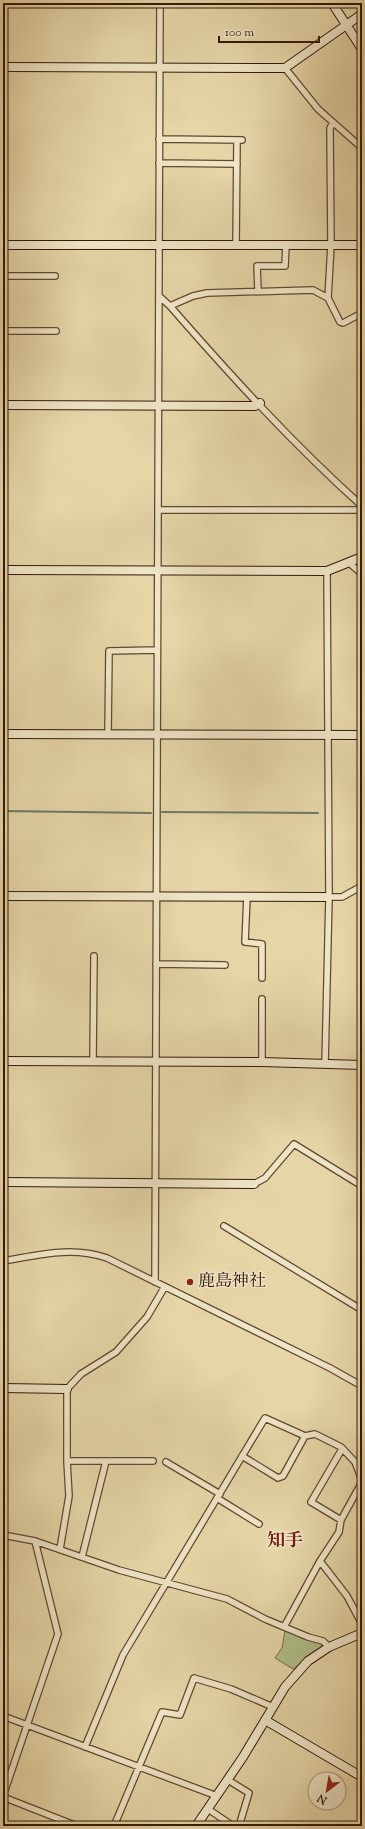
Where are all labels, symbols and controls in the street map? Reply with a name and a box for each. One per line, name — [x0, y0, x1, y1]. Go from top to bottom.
scale bar — [219, 18, 319, 44]
text: 100 m — [225, 24, 254, 42]
place label: 鹿島神社 — [198, 1270, 266, 1294]
marker: 鹿島神社 — [185, 1277, 195, 1287]
district label: 知手 — [267, 1529, 303, 1555]
north arrow — [307, 1771, 347, 1811]
text: N — [314, 1789, 331, 1808]

